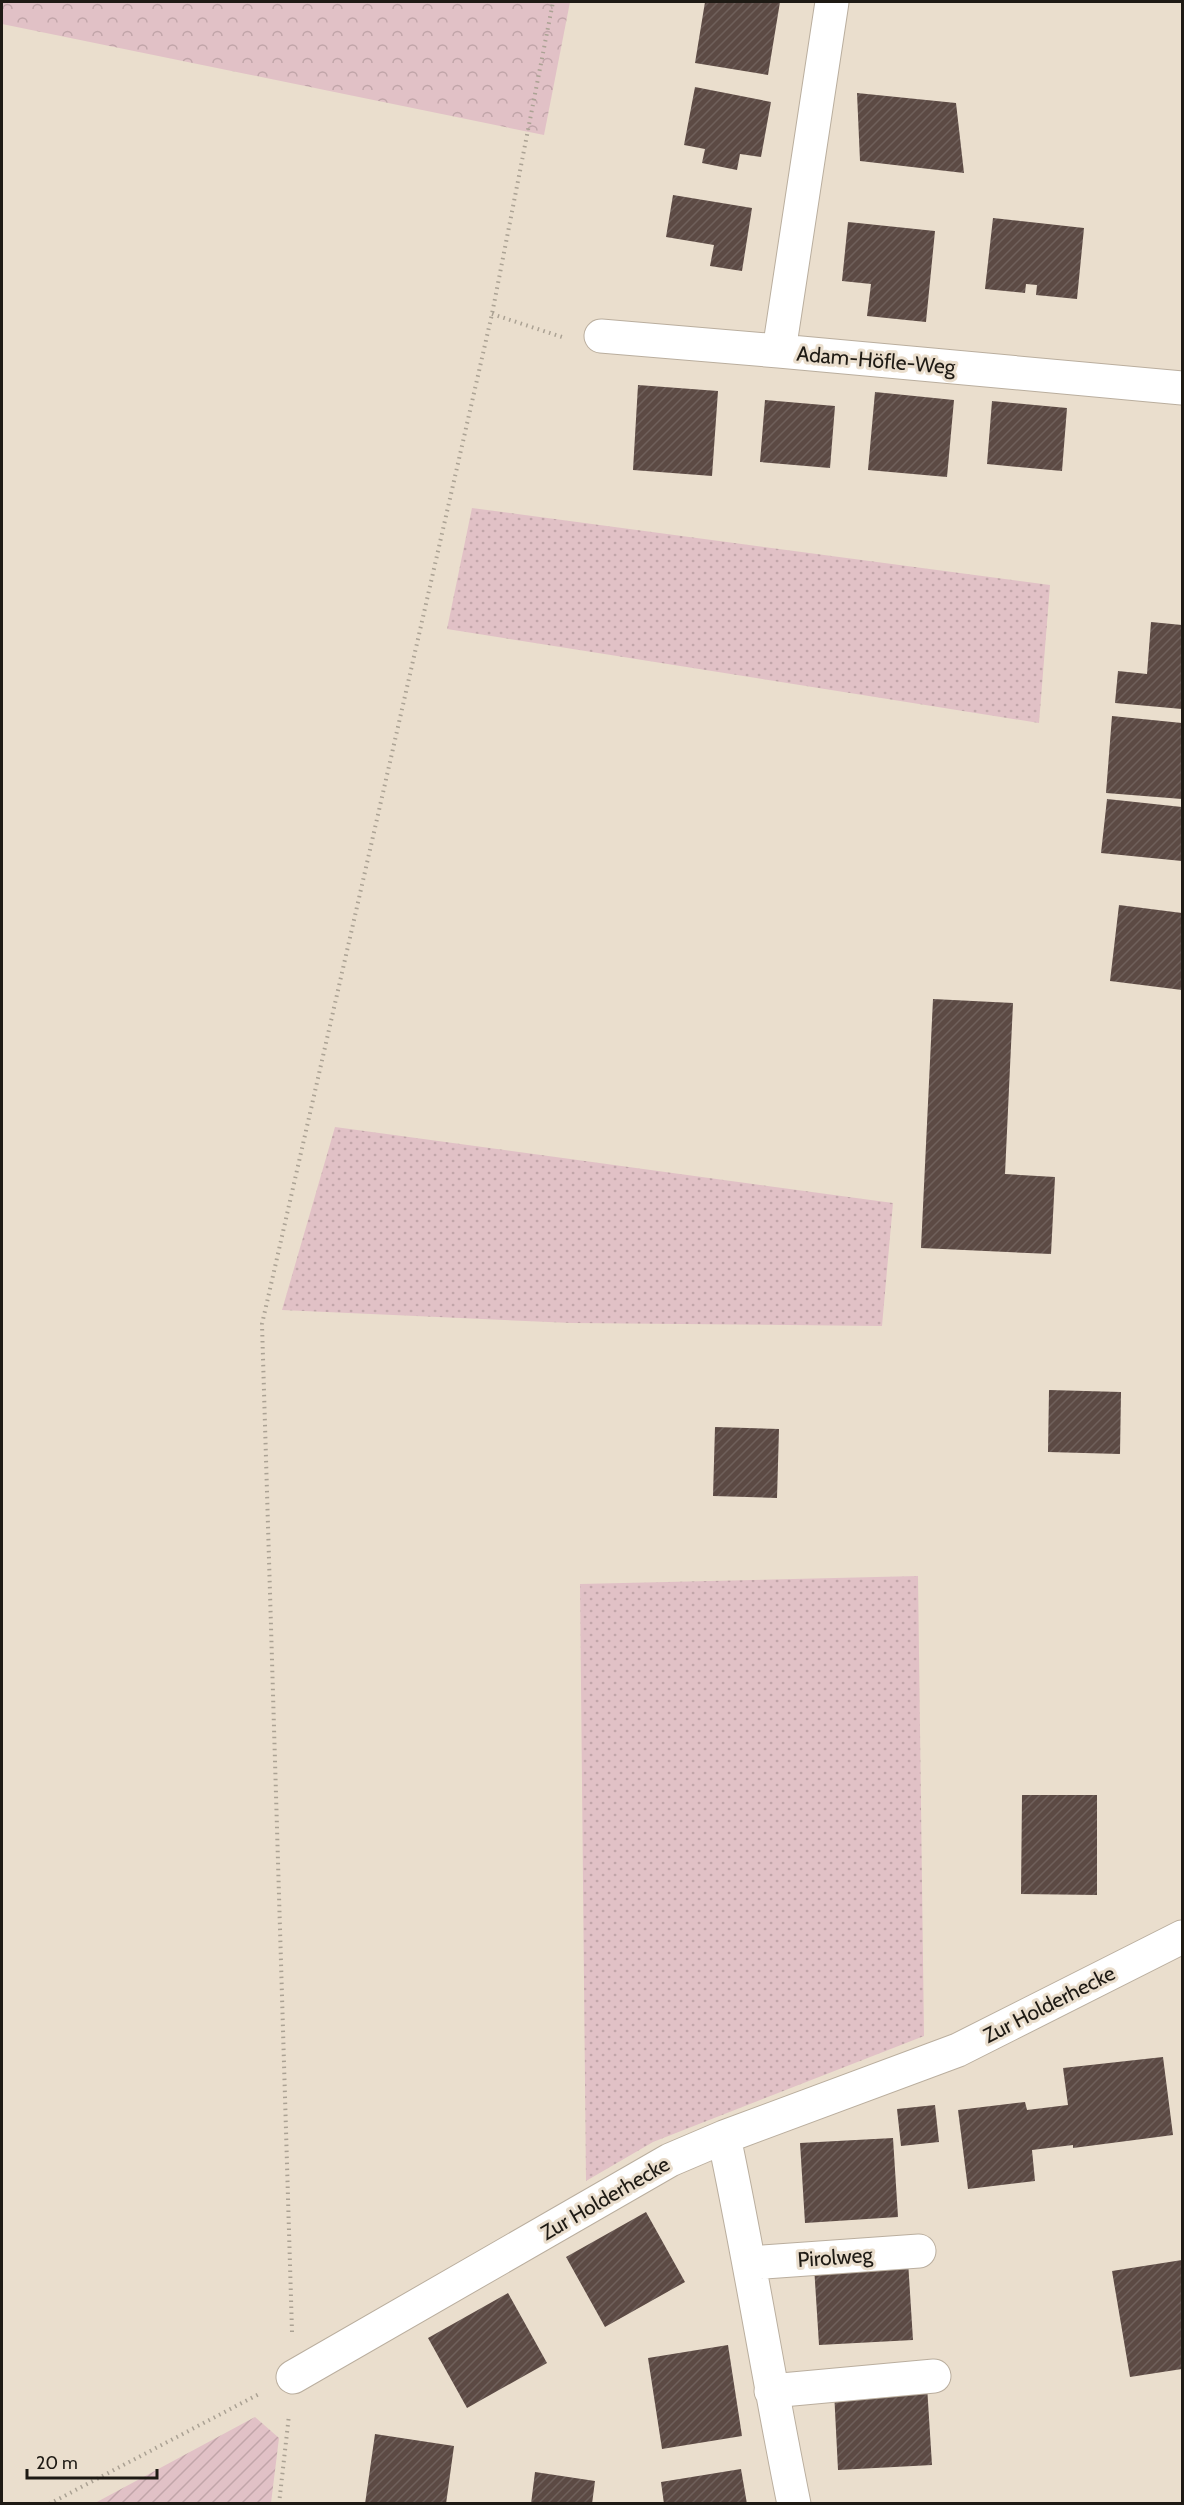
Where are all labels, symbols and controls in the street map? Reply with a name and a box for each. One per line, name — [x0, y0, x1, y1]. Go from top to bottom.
street label: Adam-Höfle-Weg — [796, 341, 957, 379]
street label: Zur Holderhecke — [979, 1960, 1119, 2048]
street label: Zur Holderhecke — [536, 2151, 674, 2245]
street label: Pirolweg — [797, 2242, 874, 2272]
scale bar — [27, 2442, 158, 2480]
text: 20 m — [36, 2452, 78, 2474]

